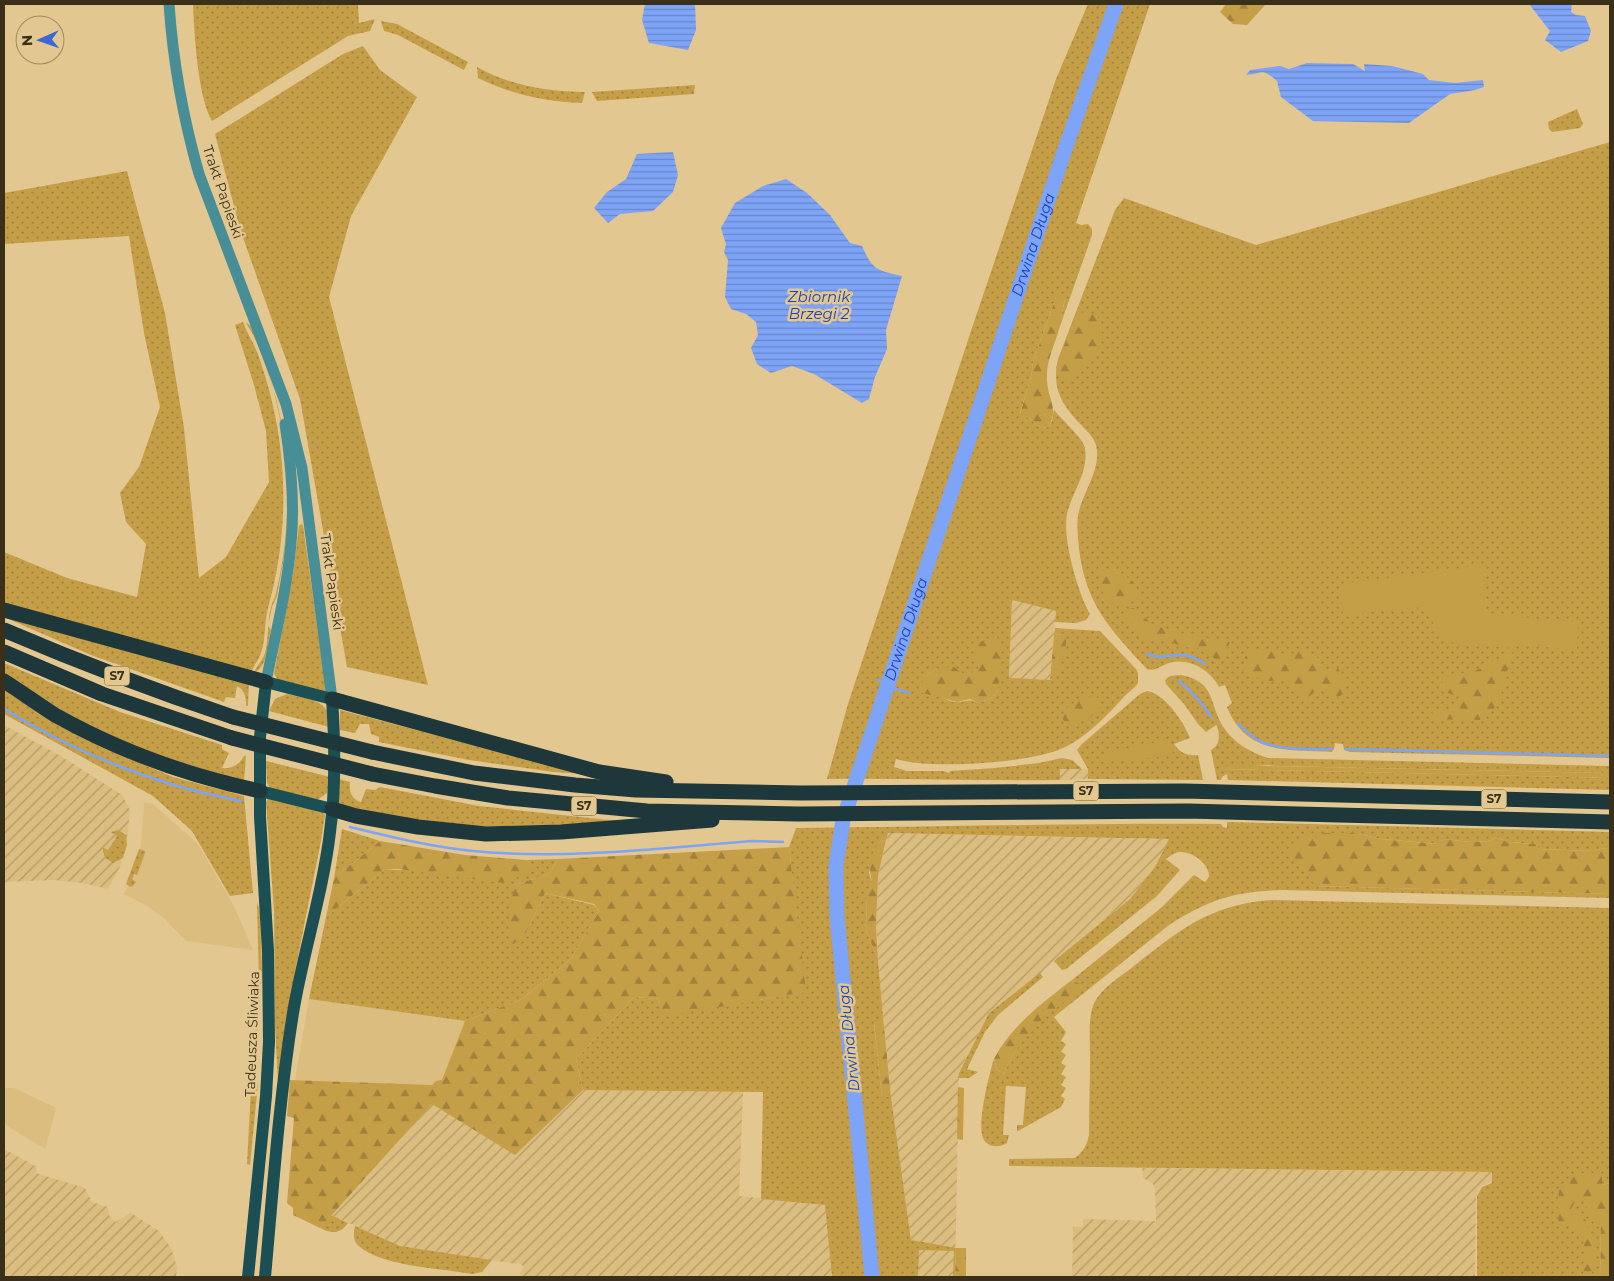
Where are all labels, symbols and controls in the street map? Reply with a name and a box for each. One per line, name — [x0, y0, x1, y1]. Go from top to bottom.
north arrow — [15, 15, 65, 65]
text: N — [18, 34, 36, 46]
street label: Trakt Papieski — [199, 143, 247, 241]
water label: Drwina Długa — [1007, 191, 1059, 299]
water label: Zbiornik Brzegi 2 — [787, 287, 851, 323]
street label: Trakt Papieski — [316, 532, 348, 632]
water label: Drwina Długa — [880, 575, 931, 683]
road number: S7 — [104, 666, 130, 686]
road number: S7 — [1074, 781, 1098, 800]
road number: S7 — [1482, 790, 1506, 809]
road number: S7 — [572, 796, 596, 816]
street label: Tadeusza Śliwiaka — [241, 971, 263, 1097]
water label: Drwina Długa — [833, 984, 864, 1093]

